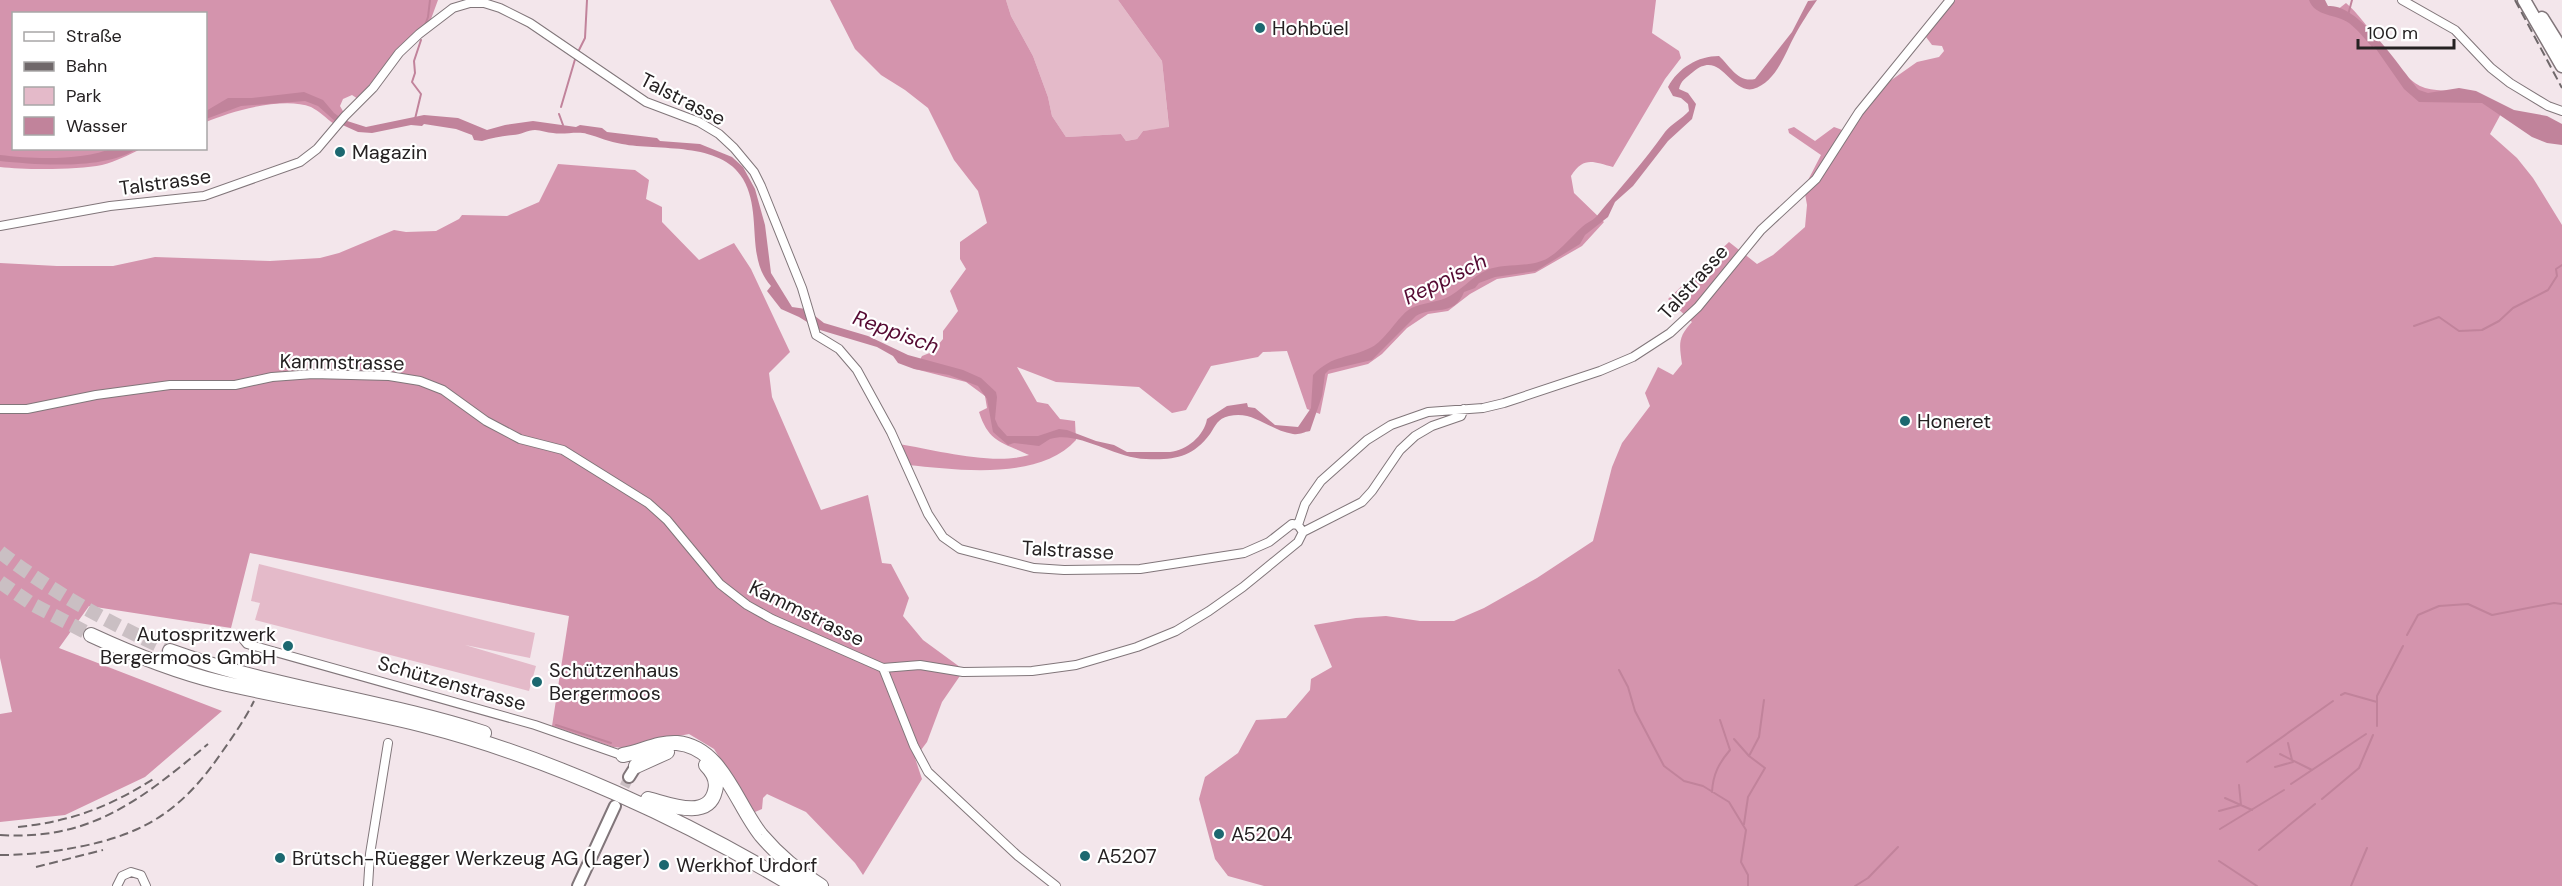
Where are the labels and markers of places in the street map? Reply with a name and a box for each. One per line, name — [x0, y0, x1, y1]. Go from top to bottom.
place label: Hohbüel — [1272, 15, 1349, 41]
marker: Hohbüel — [1253, 21, 1267, 35]
place label: Magazin — [352, 139, 427, 165]
marker: Magazin — [333, 145, 347, 159]
place label: Honeret — [1917, 408, 1991, 434]
marker: Honeret — [1898, 414, 1912, 428]
place label: Autospritzwerk Bergermoos GmbH — [100, 621, 276, 670]
marker: Autospritzwerk Bergermoos GmbH — [281, 639, 295, 653]
place label: Schützenhaus Bergermoos — [549, 657, 679, 706]
marker: Schützenhaus Bergermoos — [530, 675, 544, 689]
place label: A5204 — [1231, 821, 1293, 847]
marker: A5204 — [1212, 827, 1226, 841]
place label: A5207 — [1097, 843, 1157, 869]
place label: Brütsch-Rüegger Werkzeug AG (Lager) — [292, 845, 650, 871]
marker: A5207 — [1078, 849, 1092, 863]
marker: Brütsch-Rüegger Werkzeug AG (Lager) — [273, 851, 287, 865]
place label: Werkhof Urdorf — [676, 852, 818, 878]
marker: Werkhof Urdorf — [657, 858, 671, 872]

